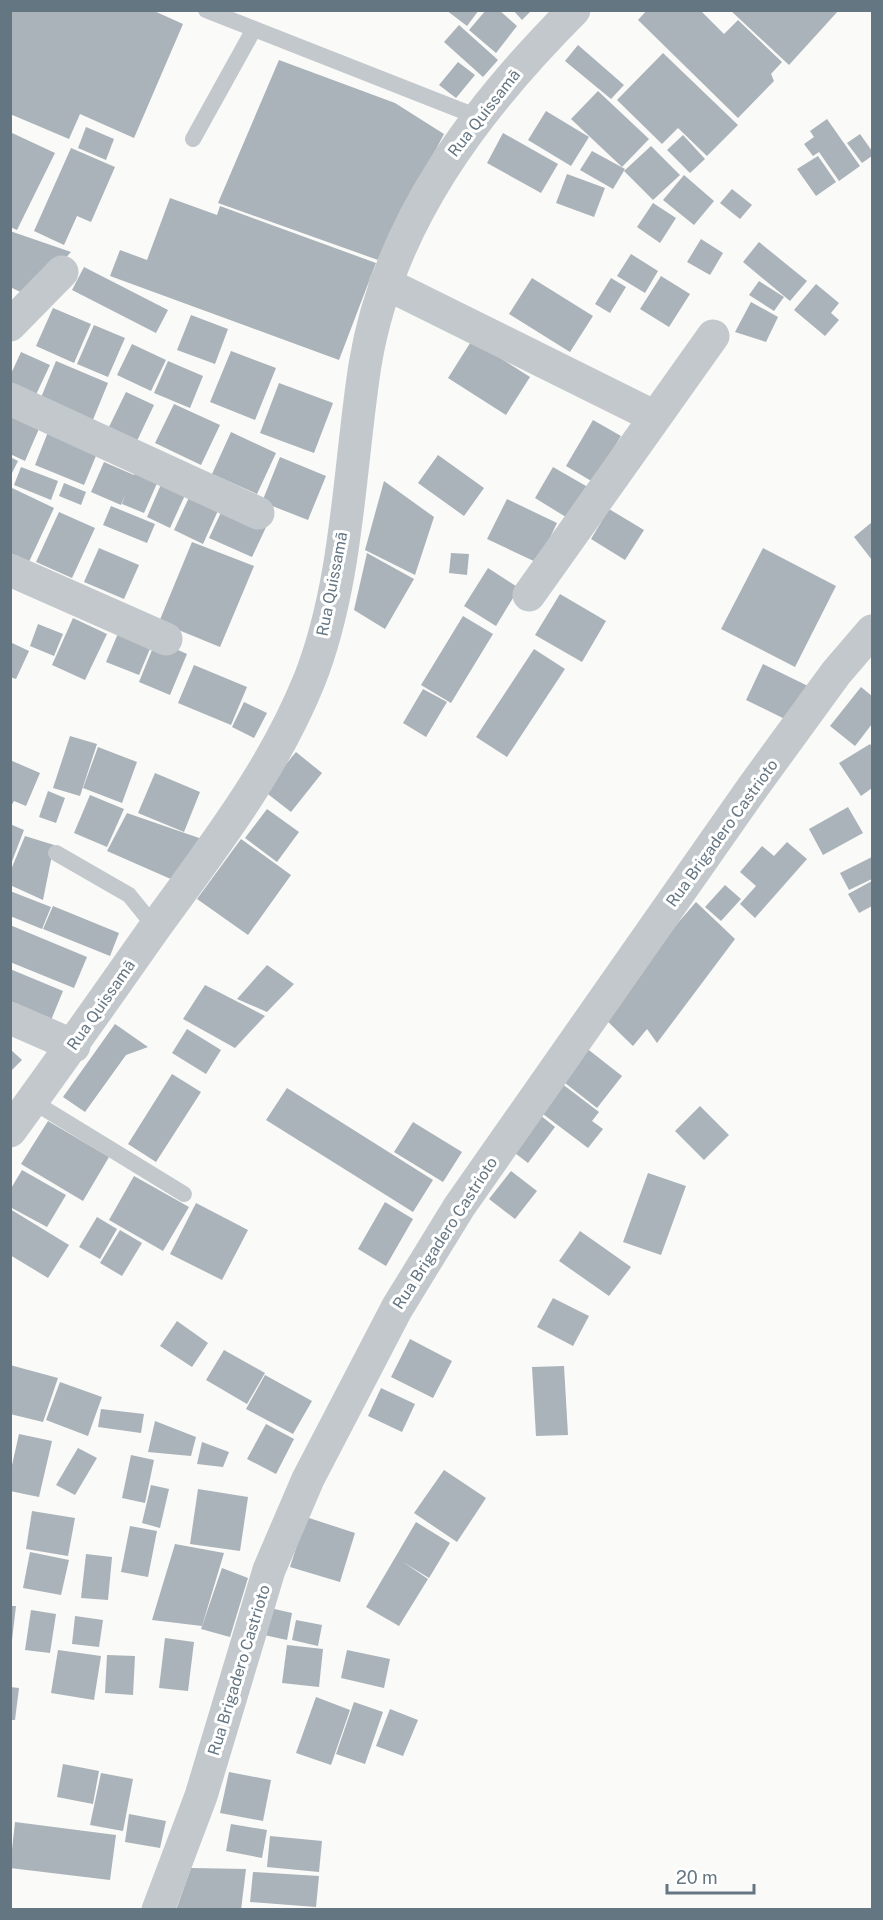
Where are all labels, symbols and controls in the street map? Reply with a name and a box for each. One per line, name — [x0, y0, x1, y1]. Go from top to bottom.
street label: Rua Quissamã — [444, 65, 524, 161]
street label: Rua Quissamã — [313, 530, 351, 638]
street label: Rua Brigadero Castrioto — [662, 756, 782, 910]
street label: Rua Quissamã — [63, 956, 139, 1054]
street label: Rua Brigadero Castrioto — [389, 1153, 501, 1313]
street label: Rua Brigadero Castrioto — [204, 1582, 274, 1758]
scale bar — [667, 1857, 754, 1895]
text: 20 m — [676, 1867, 718, 1888]

